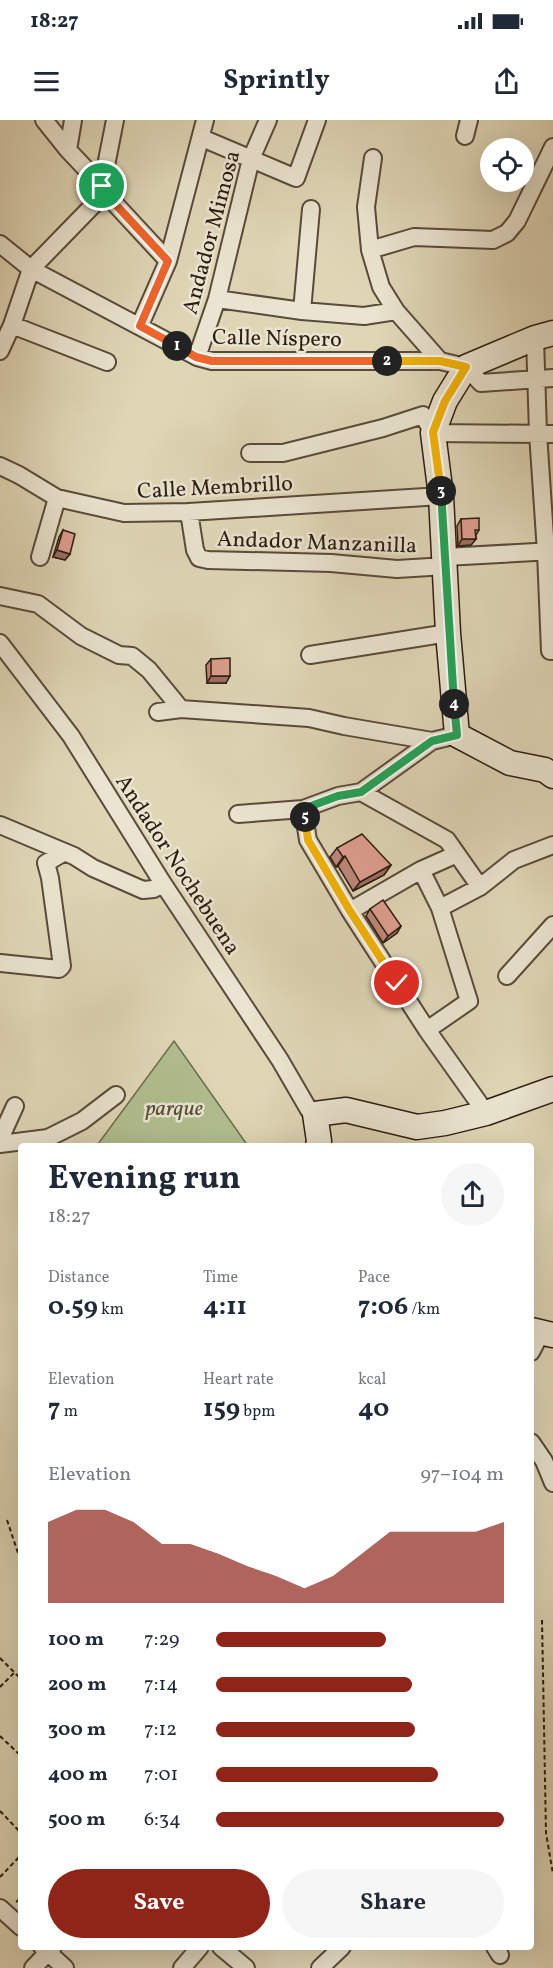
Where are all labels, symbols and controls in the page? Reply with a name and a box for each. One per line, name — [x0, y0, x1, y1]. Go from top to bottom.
text: 18:27 — [30, 6, 79, 37]
text: Sprintly — [223, 62, 330, 100]
icon: menu — [30, 65, 63, 98]
icon: share — [490, 65, 523, 98]
map controls — [480, 138, 534, 192]
button: locate — [480, 138, 534, 192]
street label: Andador Mimosa — [176, 147, 249, 318]
pin — [76, 160, 127, 211]
icon: arrive — [85, 169, 118, 202]
street label: Calle Níspero — [212, 323, 342, 356]
pin: 1 — [162, 331, 192, 361]
text: 1 — [174, 335, 180, 357]
pin: 2 — [372, 346, 402, 376]
text: 2 — [383, 350, 391, 372]
street label: Calle Membrillo — [136, 469, 294, 508]
pin: 3 — [426, 476, 456, 506]
text: 3 — [437, 480, 445, 502]
street label: Andador Manzanilla — [216, 525, 418, 562]
pin: 4 — [439, 689, 469, 719]
text: 4 — [449, 693, 459, 715]
street label: Andador Nochebuena — [107, 769, 247, 962]
pin: 5 — [290, 802, 320, 832]
text: 5 — [301, 806, 309, 828]
pin — [371, 957, 422, 1008]
icon: check — [380, 966, 413, 999]
park label: parque — [145, 1094, 203, 1125]
text: Evening run — [48, 1157, 241, 1203]
button: share — [441, 1163, 504, 1226]
text: 18:27 — [48, 1203, 91, 1231]
text: Distance — [48, 1267, 109, 1289]
text: Time — [203, 1267, 238, 1289]
text: Pace — [358, 1267, 390, 1289]
text: 0.59 — [48, 1289, 98, 1325]
text: 4:11 — [203, 1289, 247, 1325]
text: 7:06 — [358, 1289, 408, 1325]
text: km — [98, 1299, 124, 1321]
text: /km — [408, 1299, 440, 1321]
text: Elevation — [48, 1369, 115, 1391]
text: Heart rate — [203, 1369, 274, 1391]
text: kcal — [358, 1369, 386, 1391]
text: 7 — [48, 1391, 60, 1427]
text: 159 — [203, 1391, 240, 1427]
text: 40 — [358, 1391, 389, 1427]
text: m — [60, 1401, 78, 1423]
text: bpm — [240, 1401, 275, 1423]
text: Elevation — [48, 1461, 131, 1489]
text: 97–104 m — [420, 1461, 504, 1489]
text: 100 m — [48, 1626, 104, 1654]
text: 7:29 — [144, 1626, 179, 1654]
text: 200 m — [48, 1671, 106, 1699]
text: 7:14 — [144, 1671, 178, 1699]
text: 300 m — [48, 1716, 106, 1744]
text: 7:12 — [144, 1716, 177, 1744]
text: 400 m — [48, 1761, 108, 1789]
text: 7:01 — [144, 1761, 178, 1789]
text: 500 m — [48, 1806, 106, 1834]
text: 6:34 — [144, 1806, 181, 1834]
button: Save — [48, 1869, 270, 1938]
button: Share — [282, 1869, 504, 1938]

